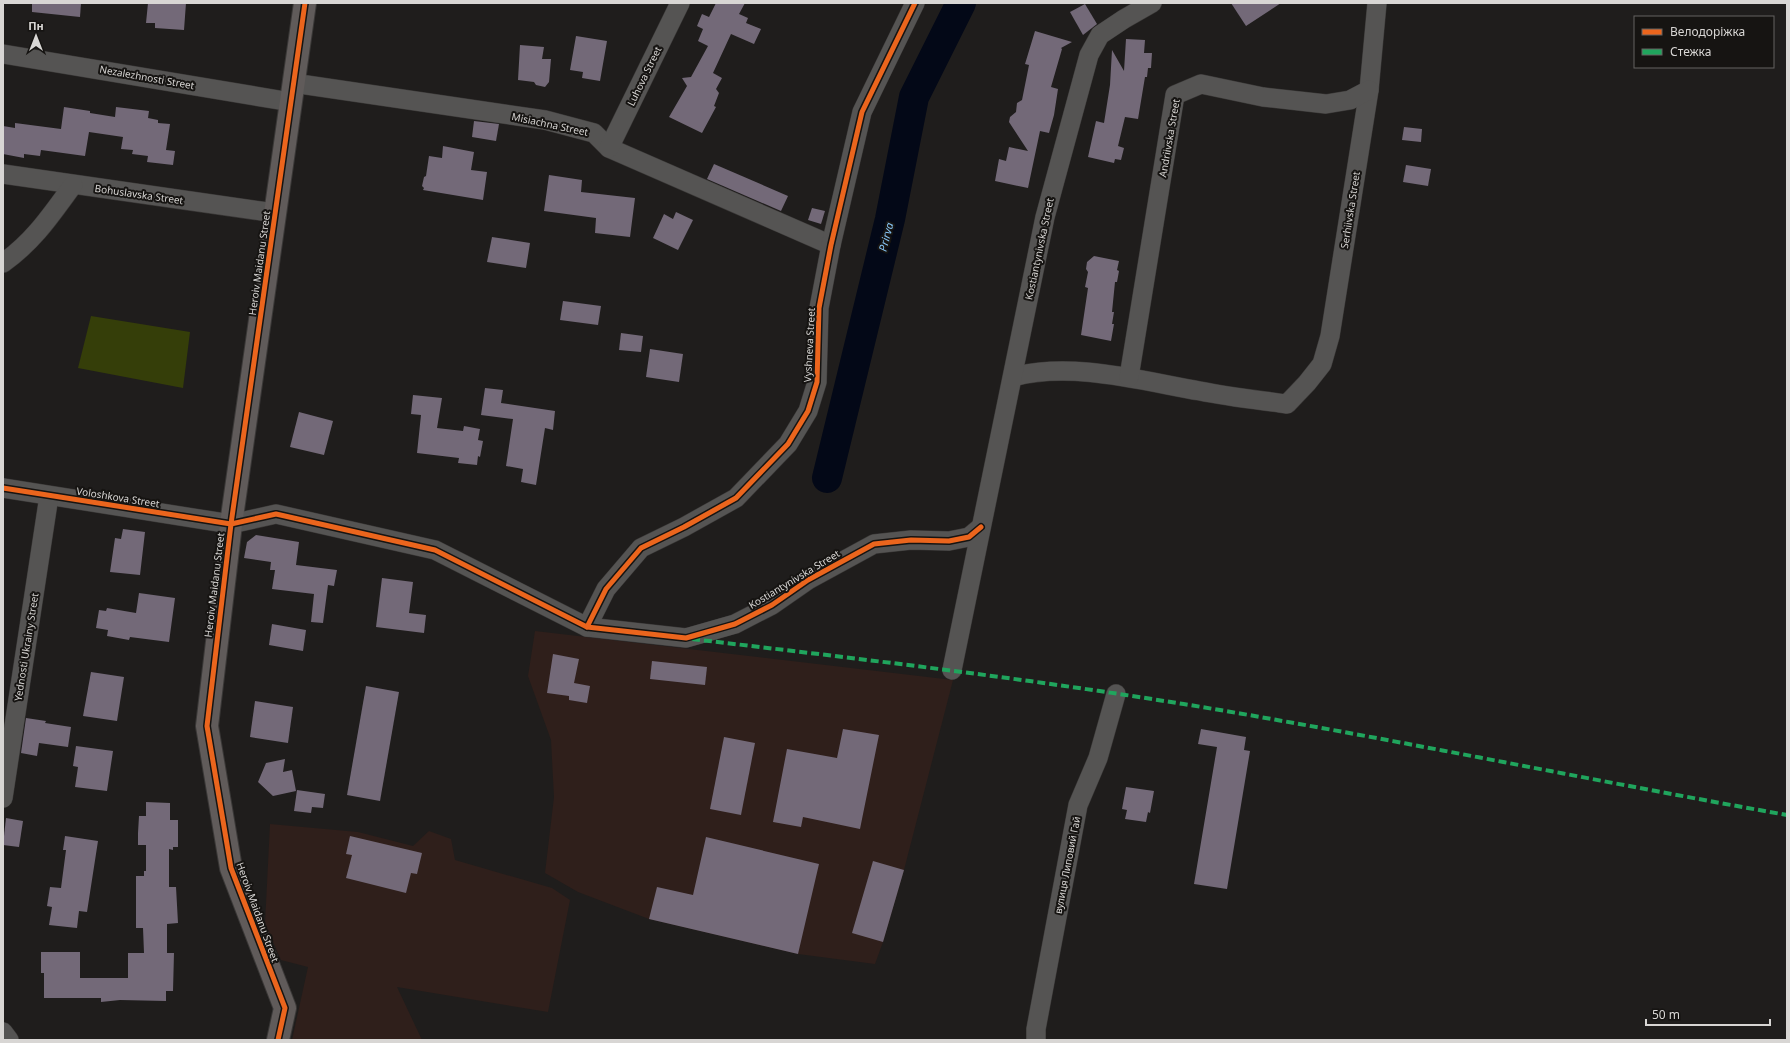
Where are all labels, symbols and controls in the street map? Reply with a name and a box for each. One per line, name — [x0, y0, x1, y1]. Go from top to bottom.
north arrow — [16, 16, 56, 56]
legend — [1634, 16, 1774, 68]
text: Пн — [28, 18, 44, 33]
text: Велодоріжка — [1670, 23, 1745, 40]
text: Стежка — [1670, 43, 1711, 60]
street label: Luhova Street — [624, 44, 665, 108]
street label: Nezalezhnosti Street — [98, 62, 196, 92]
street label: Andriivska Street — [1155, 97, 1183, 178]
street label: Misiachna Street — [510, 109, 590, 139]
street label: Serhiivska Street — [1337, 170, 1363, 250]
street label: Bohuslavska Street — [94, 181, 185, 207]
street label: Kostiantynivska Street — [1021, 196, 1057, 301]
street label: Heroiv Maidanu Street — [245, 210, 273, 316]
water label: Prirva — [875, 220, 897, 253]
street label: Vyshneva Street — [800, 307, 818, 383]
street label: Voloshkova Street — [75, 484, 161, 511]
street label: Heroiv Maidanu Street — [201, 532, 227, 638]
street label: Kostiantynivska Street — [746, 546, 842, 612]
street label: Yednosti Ukrainy Street — [11, 592, 42, 702]
street label: вулиця Липовий Гай — [1051, 815, 1083, 915]
street label: Heroiv Maidanu Street — [233, 860, 283, 964]
scale bar — [1646, 1001, 1770, 1027]
text: 50 m — [1652, 1006, 1680, 1023]

